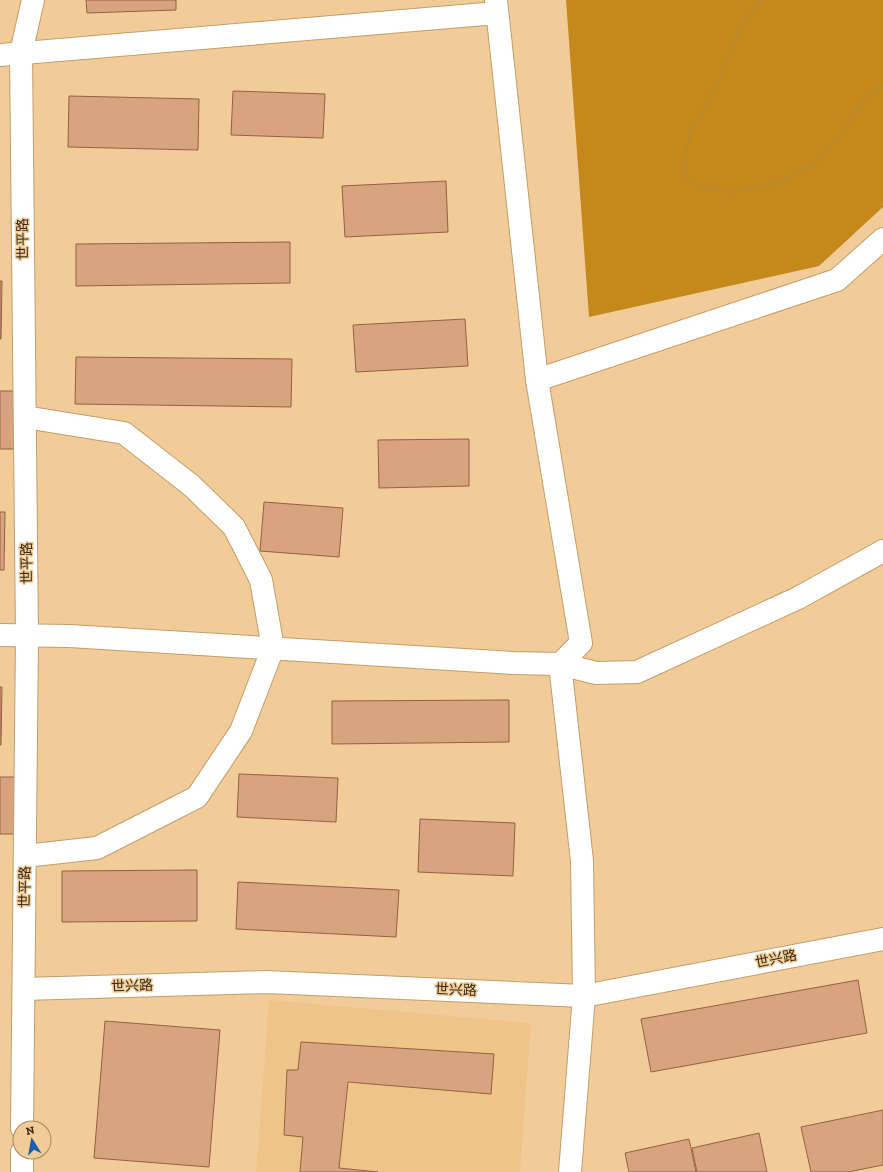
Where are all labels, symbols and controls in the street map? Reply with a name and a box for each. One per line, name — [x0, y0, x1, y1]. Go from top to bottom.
street label: 世平路 — [14, 218, 32, 260]
street label: 世平路 — [18, 542, 36, 584]
street label: 世平路 — [16, 866, 34, 908]
street label: 世兴路 — [754, 947, 798, 971]
street label: 世兴路 — [111, 977, 153, 995]
street label: 世兴路 — [435, 981, 477, 999]
north arrow — [12, 1120, 52, 1160]
text: N — [25, 1123, 36, 1138]

